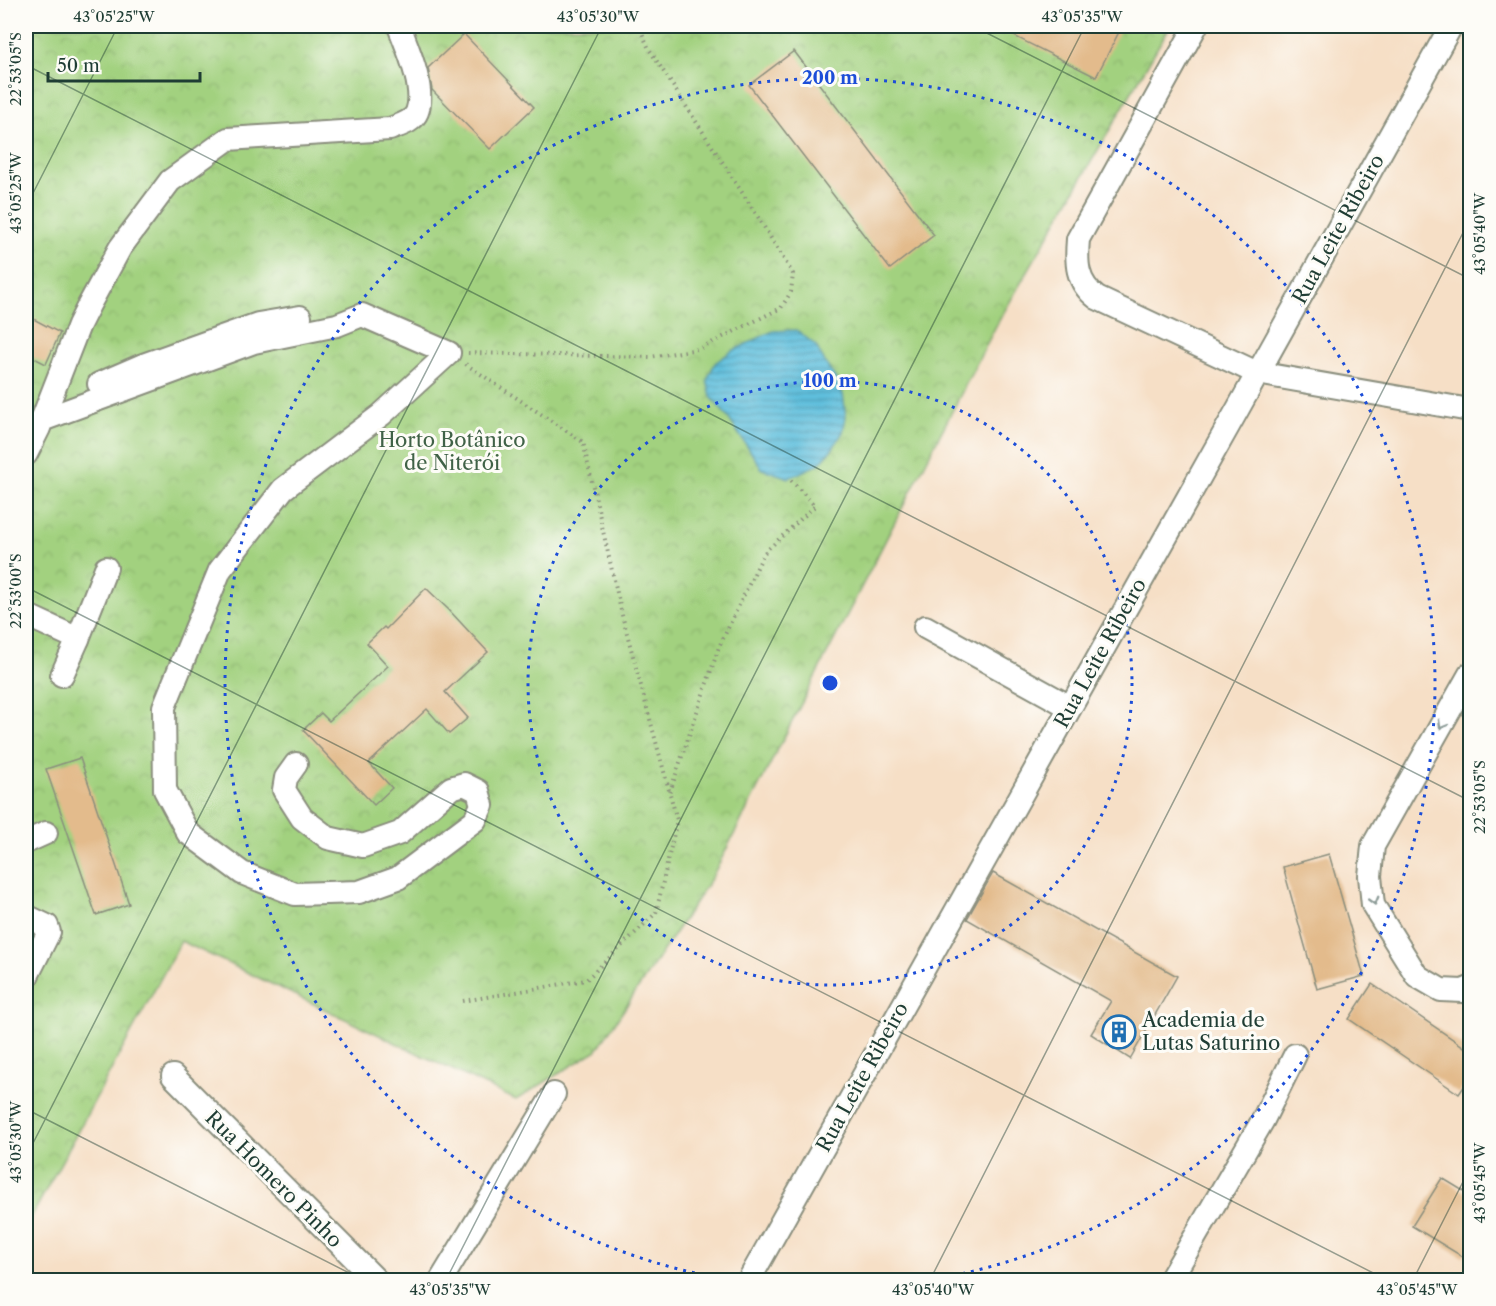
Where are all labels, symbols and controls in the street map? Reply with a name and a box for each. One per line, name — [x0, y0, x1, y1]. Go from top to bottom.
text: 43°05'25"W — [73, 7, 155, 26]
text: 43°05'30"W — [557, 7, 640, 26]
text: 43°05'35"W — [1041, 7, 1123, 26]
text: 22°53'05"S — [6, 32, 25, 106]
scale bar — [48, 45, 200, 83]
text: 50 m — [57, 55, 100, 77]
text: 200 m — [802, 67, 858, 89]
street label: Rua Leite Ribeiro — [1287, 150, 1389, 308]
text: 43°05'25"W — [6, 152, 25, 234]
text: 43°05'40"W — [1470, 192, 1489, 275]
text: 100 m — [803, 370, 857, 392]
park label: Horto Botânico de Niterói — [378, 428, 526, 475]
text: 22°53'00"S — [6, 553, 25, 629]
street label: Rua Leite Ribeiro — [1049, 574, 1151, 732]
centre of rings — [820, 673, 840, 693]
one-way arrow — [1437, 719, 1449, 729]
text: 22°53'05"S — [1470, 760, 1489, 834]
one-way arrow — [1367, 896, 1380, 906]
street label: Rua Leite Ribeiro — [811, 998, 913, 1156]
place label: Academia de Lutas Saturino — [1141, 1008, 1280, 1055]
building icon: Academia de Lutas Saturino — [1101, 1014, 1137, 1050]
text: 43°05'30"W — [6, 1100, 25, 1183]
street label: Rua Homero Pinho — [201, 1106, 347, 1252]
text: 43°05'45"W — [1470, 1142, 1489, 1223]
text: 43°05'35"W — [409, 1280, 491, 1299]
text: 43°05'40"W — [892, 1280, 975, 1299]
text: 43°05'45"W — [1377, 1280, 1458, 1299]

